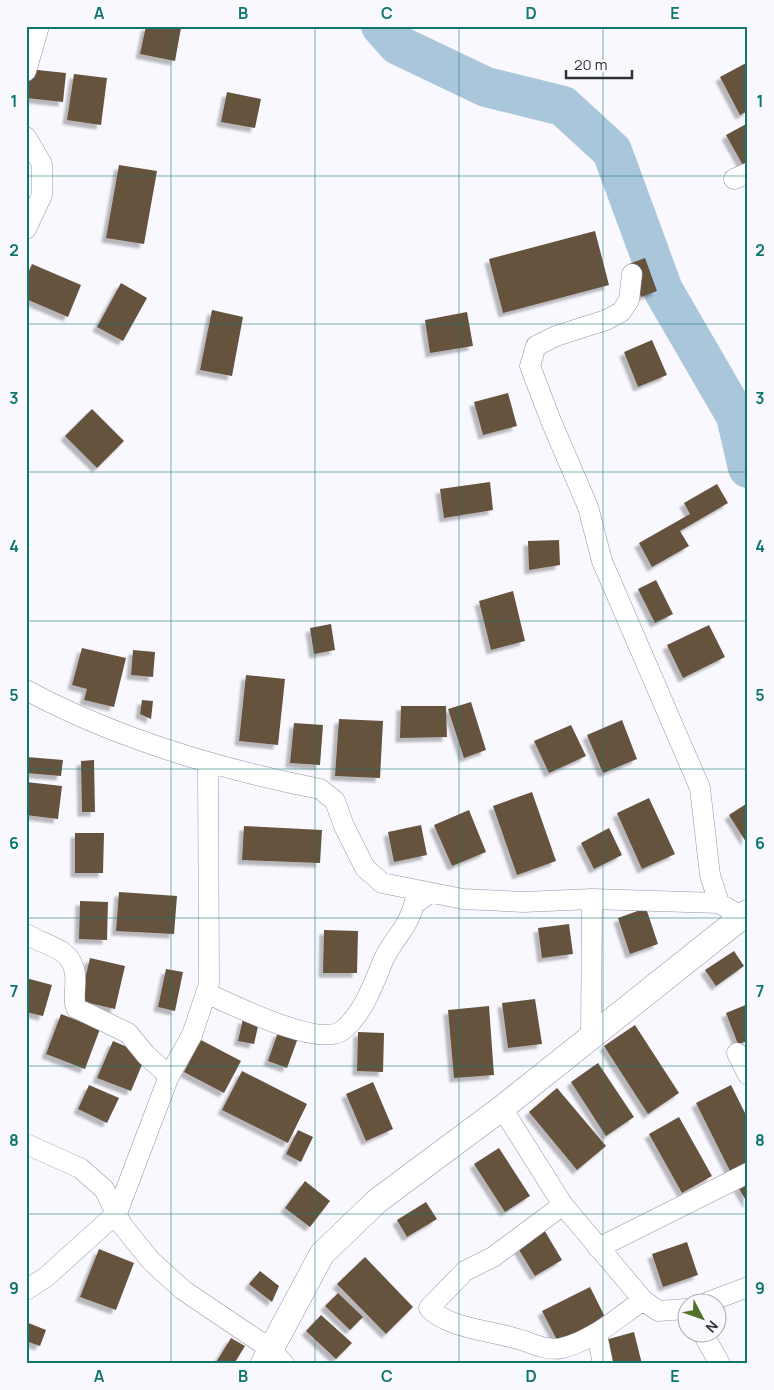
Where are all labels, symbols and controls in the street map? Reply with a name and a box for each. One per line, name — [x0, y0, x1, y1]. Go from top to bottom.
text: A — [94, 2, 105, 24]
text: B — [238, 2, 248, 24]
text: C — [381, 2, 393, 24]
text: D — [525, 2, 537, 24]
text: E — [670, 2, 680, 24]
scale bar — [566, 48, 633, 80]
text: 20 m — [574, 54, 607, 75]
text: 1 — [10, 90, 18, 112]
text: 1 — [756, 90, 764, 112]
text: 2 — [9, 239, 19, 261]
text: 2 — [755, 239, 765, 261]
text: 3 — [9, 387, 19, 409]
text: 3 — [755, 387, 765, 409]
text: 4 — [9, 535, 19, 557]
text: 4 — [755, 535, 765, 557]
text: 5 — [9, 684, 19, 706]
text: 5 — [755, 684, 765, 706]
text: 6 — [9, 832, 19, 854]
text: 6 — [755, 832, 765, 854]
text: 7 — [10, 980, 18, 1002]
text: 7 — [756, 980, 764, 1002]
text: 8 — [9, 1129, 19, 1151]
text: 8 — [755, 1129, 765, 1151]
text: 9 — [9, 1277, 19, 1299]
text: 9 — [755, 1277, 765, 1299]
north arrow — [676, 1292, 726, 1342]
text: N — [702, 1317, 723, 1337]
text: A — [94, 1365, 105, 1387]
text: B — [238, 1365, 248, 1387]
text: C — [381, 1365, 393, 1387]
text: D — [525, 1365, 537, 1387]
text: E — [670, 1365, 680, 1387]

